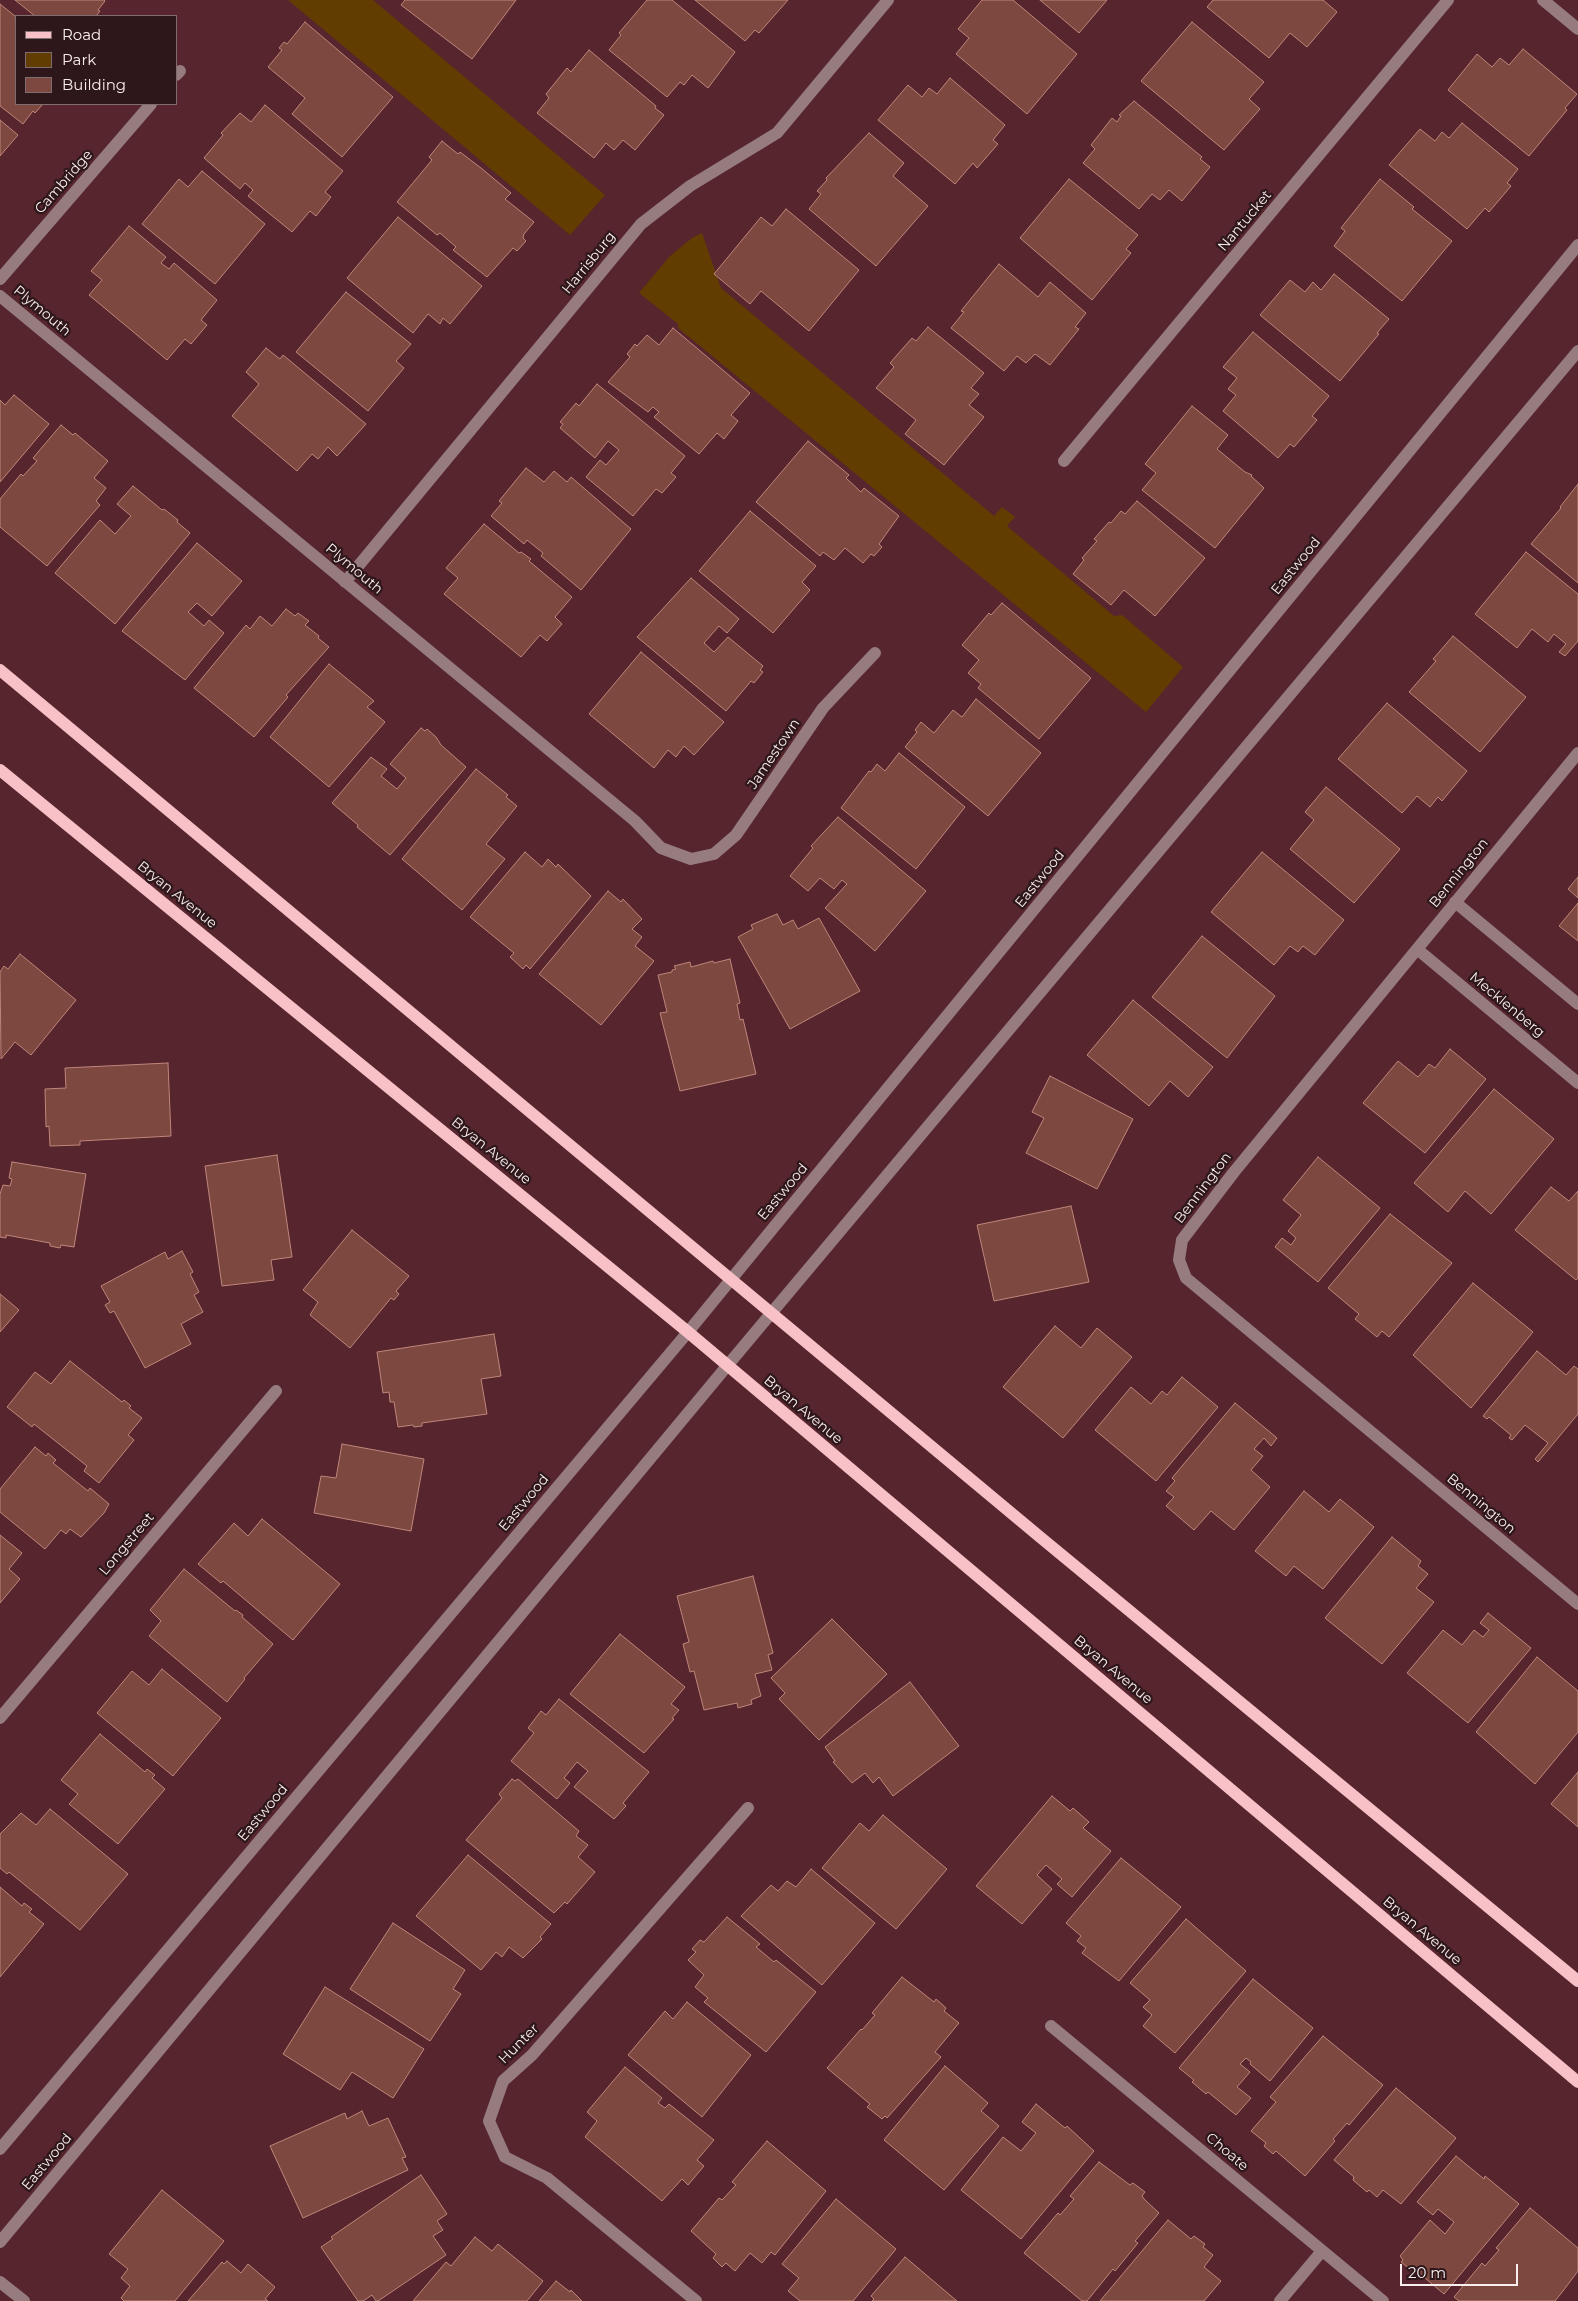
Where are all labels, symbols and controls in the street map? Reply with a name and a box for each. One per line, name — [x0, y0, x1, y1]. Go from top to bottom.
legend — [15, 15, 178, 105]
text: Road — [62, 25, 101, 44]
text: Park — [62, 50, 96, 69]
text: Building — [62, 75, 126, 94]
street label: Cambridge — [32, 147, 96, 217]
street label: Nantucket — [1215, 187, 1275, 255]
street label: Harrisburg — [559, 229, 619, 297]
street label: Plymouth — [10, 282, 74, 340]
street label: Eastwood — [1268, 534, 1324, 598]
street label: Plymouth — [322, 540, 386, 598]
street label: Jamestown — [744, 716, 804, 792]
street label: Bennington — [1426, 835, 1492, 911]
street label: Eastwood — [1012, 847, 1068, 911]
street label: Bryan Avenue — [134, 858, 220, 932]
street label: Mecklenberg — [1466, 969, 1548, 1041]
street label: Bryan Avenue — [448, 1114, 534, 1188]
street label: Bennington — [1171, 1149, 1235, 1227]
street label: Eastwood — [754, 1160, 812, 1224]
street label: Bryan Avenue — [760, 1372, 846, 1448]
street label: Bennington — [1443, 1470, 1519, 1538]
street label: Eastwood — [495, 1471, 553, 1535]
street label: Longstreet — [96, 1509, 158, 1579]
street label: Bryan Avenue — [1070, 1632, 1156, 1708]
street label: Eastwood — [234, 1781, 292, 1845]
street label: Bryan Avenue — [1379, 1893, 1465, 1969]
street label: Hunter — [495, 2020, 543, 2068]
street label: Choate — [1202, 2129, 1252, 2175]
street label: Eastwood — [18, 2130, 76, 2194]
scale bar — [1403, 2254, 1520, 2286]
text: 20 m — [1408, 2263, 1446, 2282]

